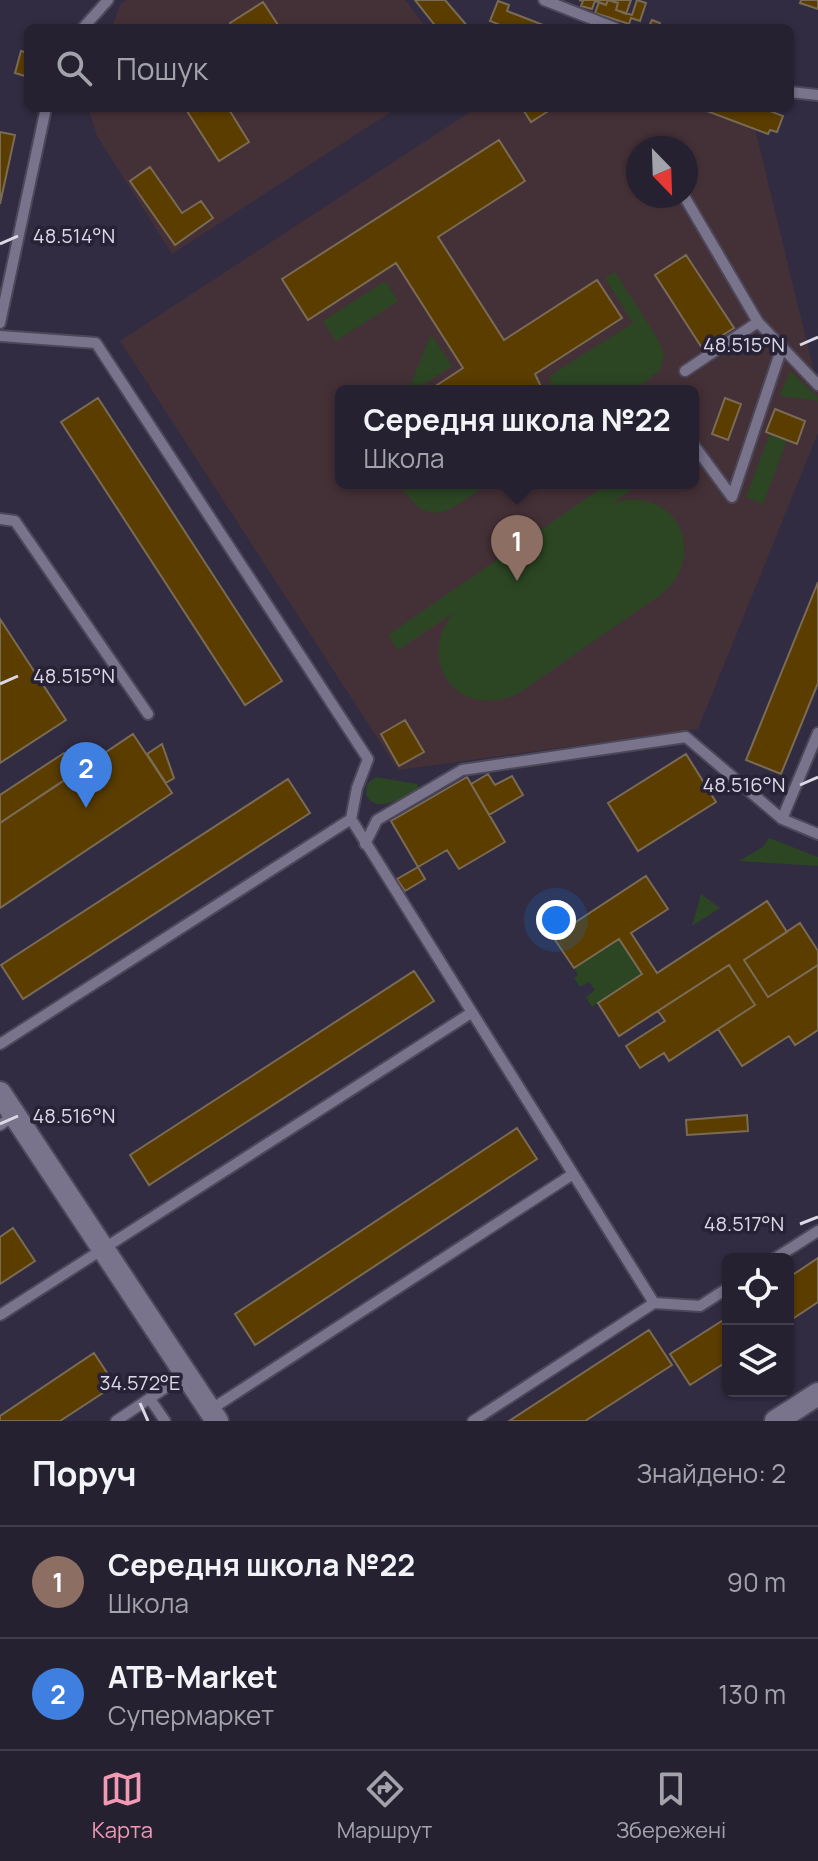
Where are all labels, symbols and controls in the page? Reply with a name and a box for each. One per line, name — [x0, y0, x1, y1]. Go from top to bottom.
search box — [24, 24, 794, 112]
icon: search — [52, 46, 96, 90]
text: Пошук — [116, 48, 208, 89]
north arrow — [626, 136, 698, 208]
text: 48.514°N — [33, 222, 115, 249]
text: 48.515°N — [703, 331, 785, 358]
popup — [335, 385, 699, 489]
text: Середня школа №22 — [363, 399, 671, 440]
text: Школа — [363, 440, 444, 476]
pin: 1 — [491, 515, 543, 581]
text: 48.515°N — [33, 662, 115, 689]
pin: 2 — [60, 742, 112, 808]
text: 48.516°N — [703, 771, 785, 798]
your location — [536, 900, 576, 940]
text: 48.516°N — [33, 1102, 115, 1129]
text: 48.517°N — [704, 1210, 784, 1237]
map controls — [722, 1253, 794, 1397]
button: locate — [722, 1253, 794, 1325]
button: layers — [722, 1325, 794, 1397]
text: 34.572°E — [100, 1369, 180, 1396]
text: Поруч — [32, 1450, 136, 1496]
text: Знайдено: 2 — [637, 1455, 786, 1491]
text: Середня школа №22 — [108, 1544, 415, 1585]
text: 1 — [52, 1564, 64, 1600]
text: 90 m — [727, 1564, 786, 1600]
text: Школа — [108, 1585, 189, 1621]
text: ATB-Market — [108, 1656, 278, 1697]
text: 2 — [50, 1676, 66, 1712]
text: 130 m — [718, 1676, 786, 1712]
text: Супермаркет — [108, 1697, 274, 1733]
tab: Карта — [92, 1767, 153, 1845]
tab: Маршрут — [337, 1767, 432, 1845]
tab: Збережені — [616, 1767, 726, 1845]

